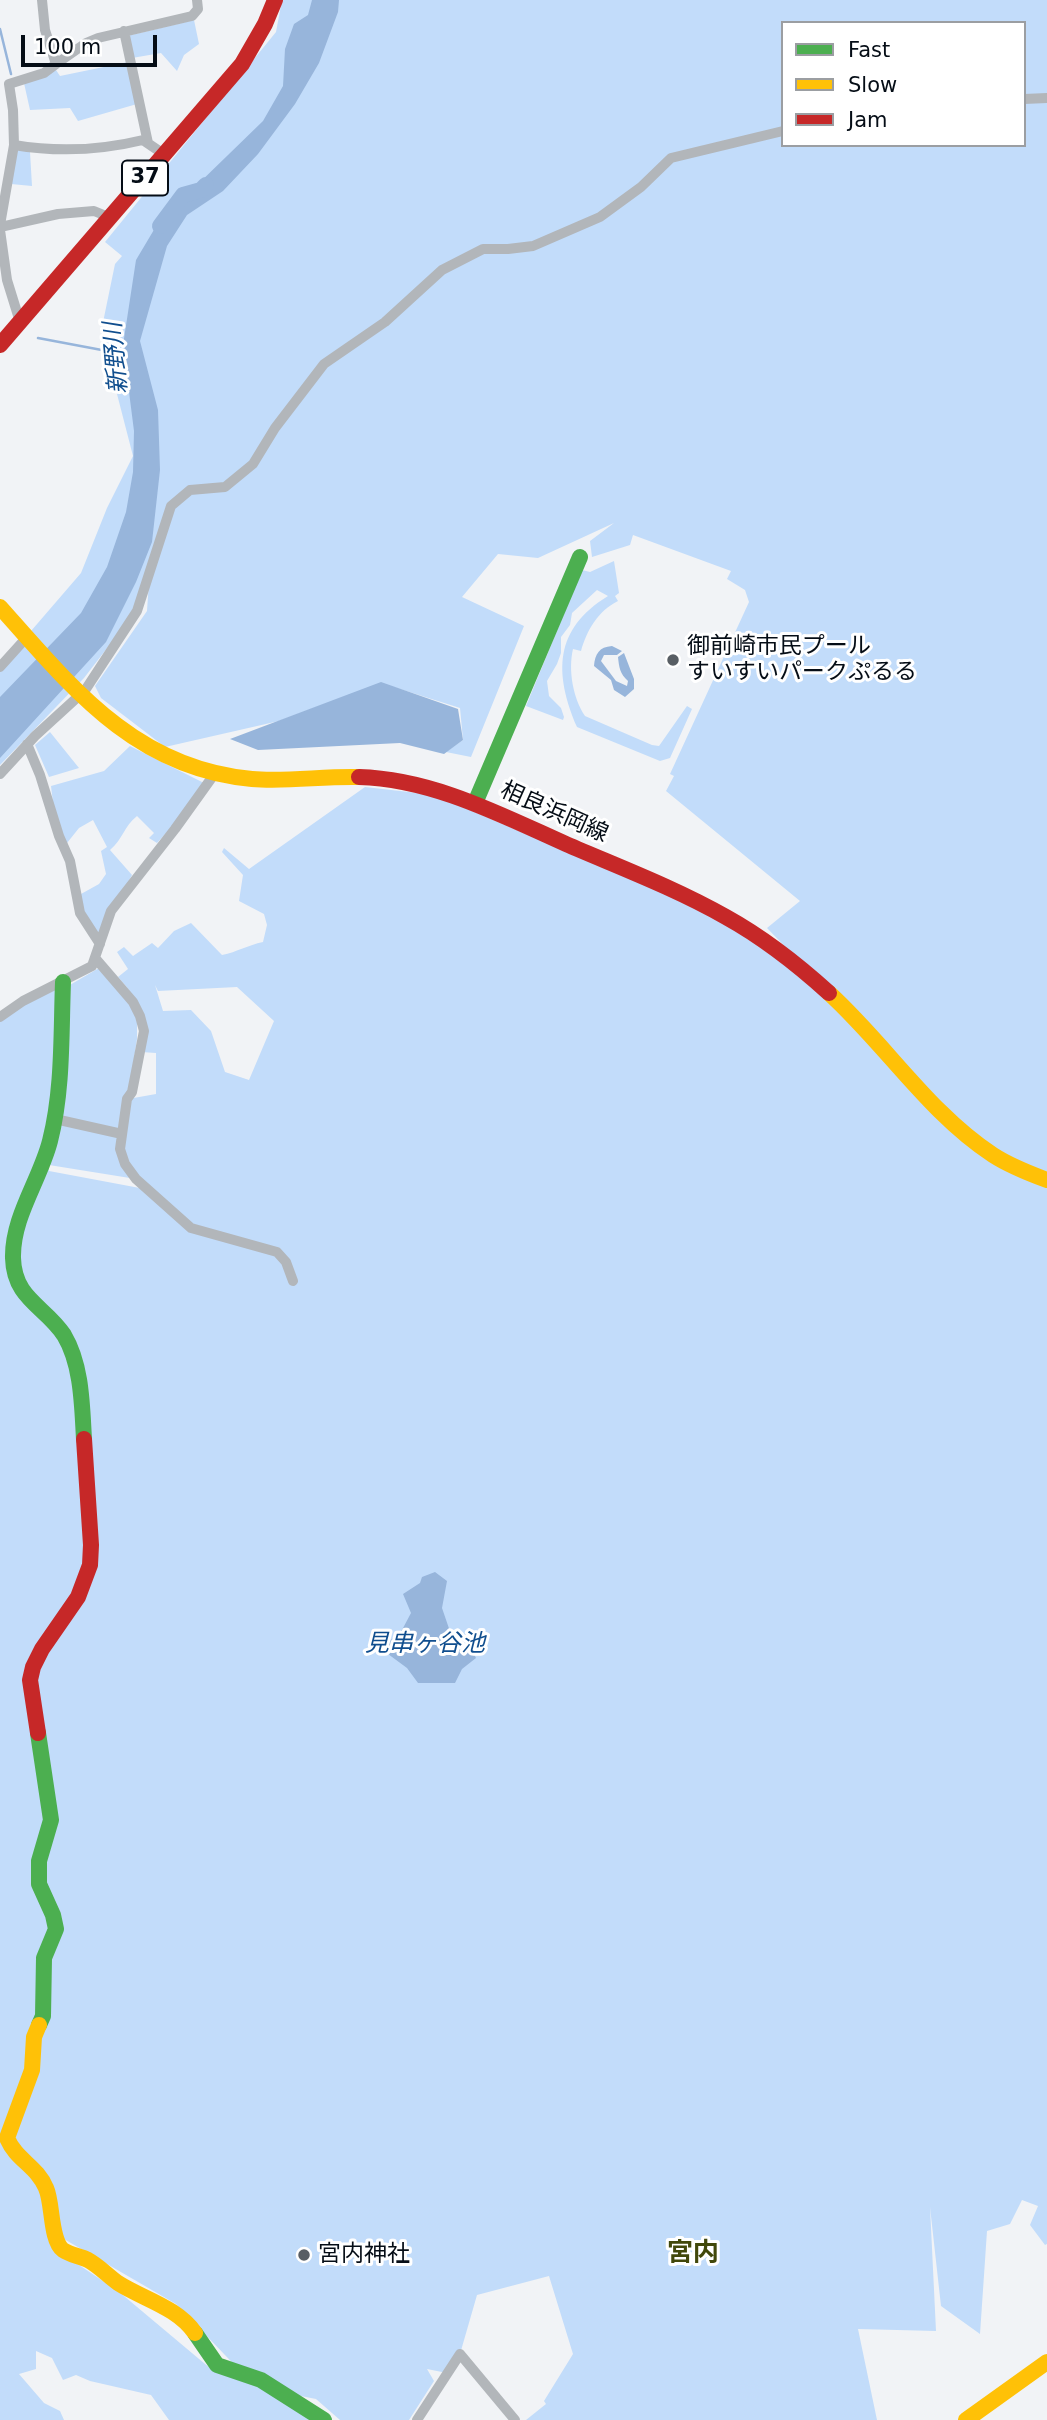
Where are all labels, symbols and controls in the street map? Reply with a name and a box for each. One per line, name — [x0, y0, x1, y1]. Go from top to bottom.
scale bar — [24, 21, 161, 65]
legend — [781, 21, 1026, 147]
text: 100 m — [34, 35, 101, 59]
text: Fast — [848, 38, 890, 62]
text: Slow — [848, 73, 897, 97]
text: Jam — [848, 108, 888, 132]
road number: 37 — [122, 160, 168, 196]
water label: 新野川 — [100, 321, 134, 395]
place label: 御前崎市民プール すいすいパークぷるる — [687, 633, 917, 687]
marker: 御前崎市民プール すいすいパークぷるる — [665, 652, 681, 668]
street label: 相良浜岡線 — [496, 777, 612, 849]
water label: 見串ヶ谷池 — [365, 1631, 485, 1659]
district label: 宮内 — [667, 2238, 719, 2270]
place label: 宮内神社 — [318, 2241, 410, 2269]
marker: 宮内神社 — [296, 2247, 312, 2263]

